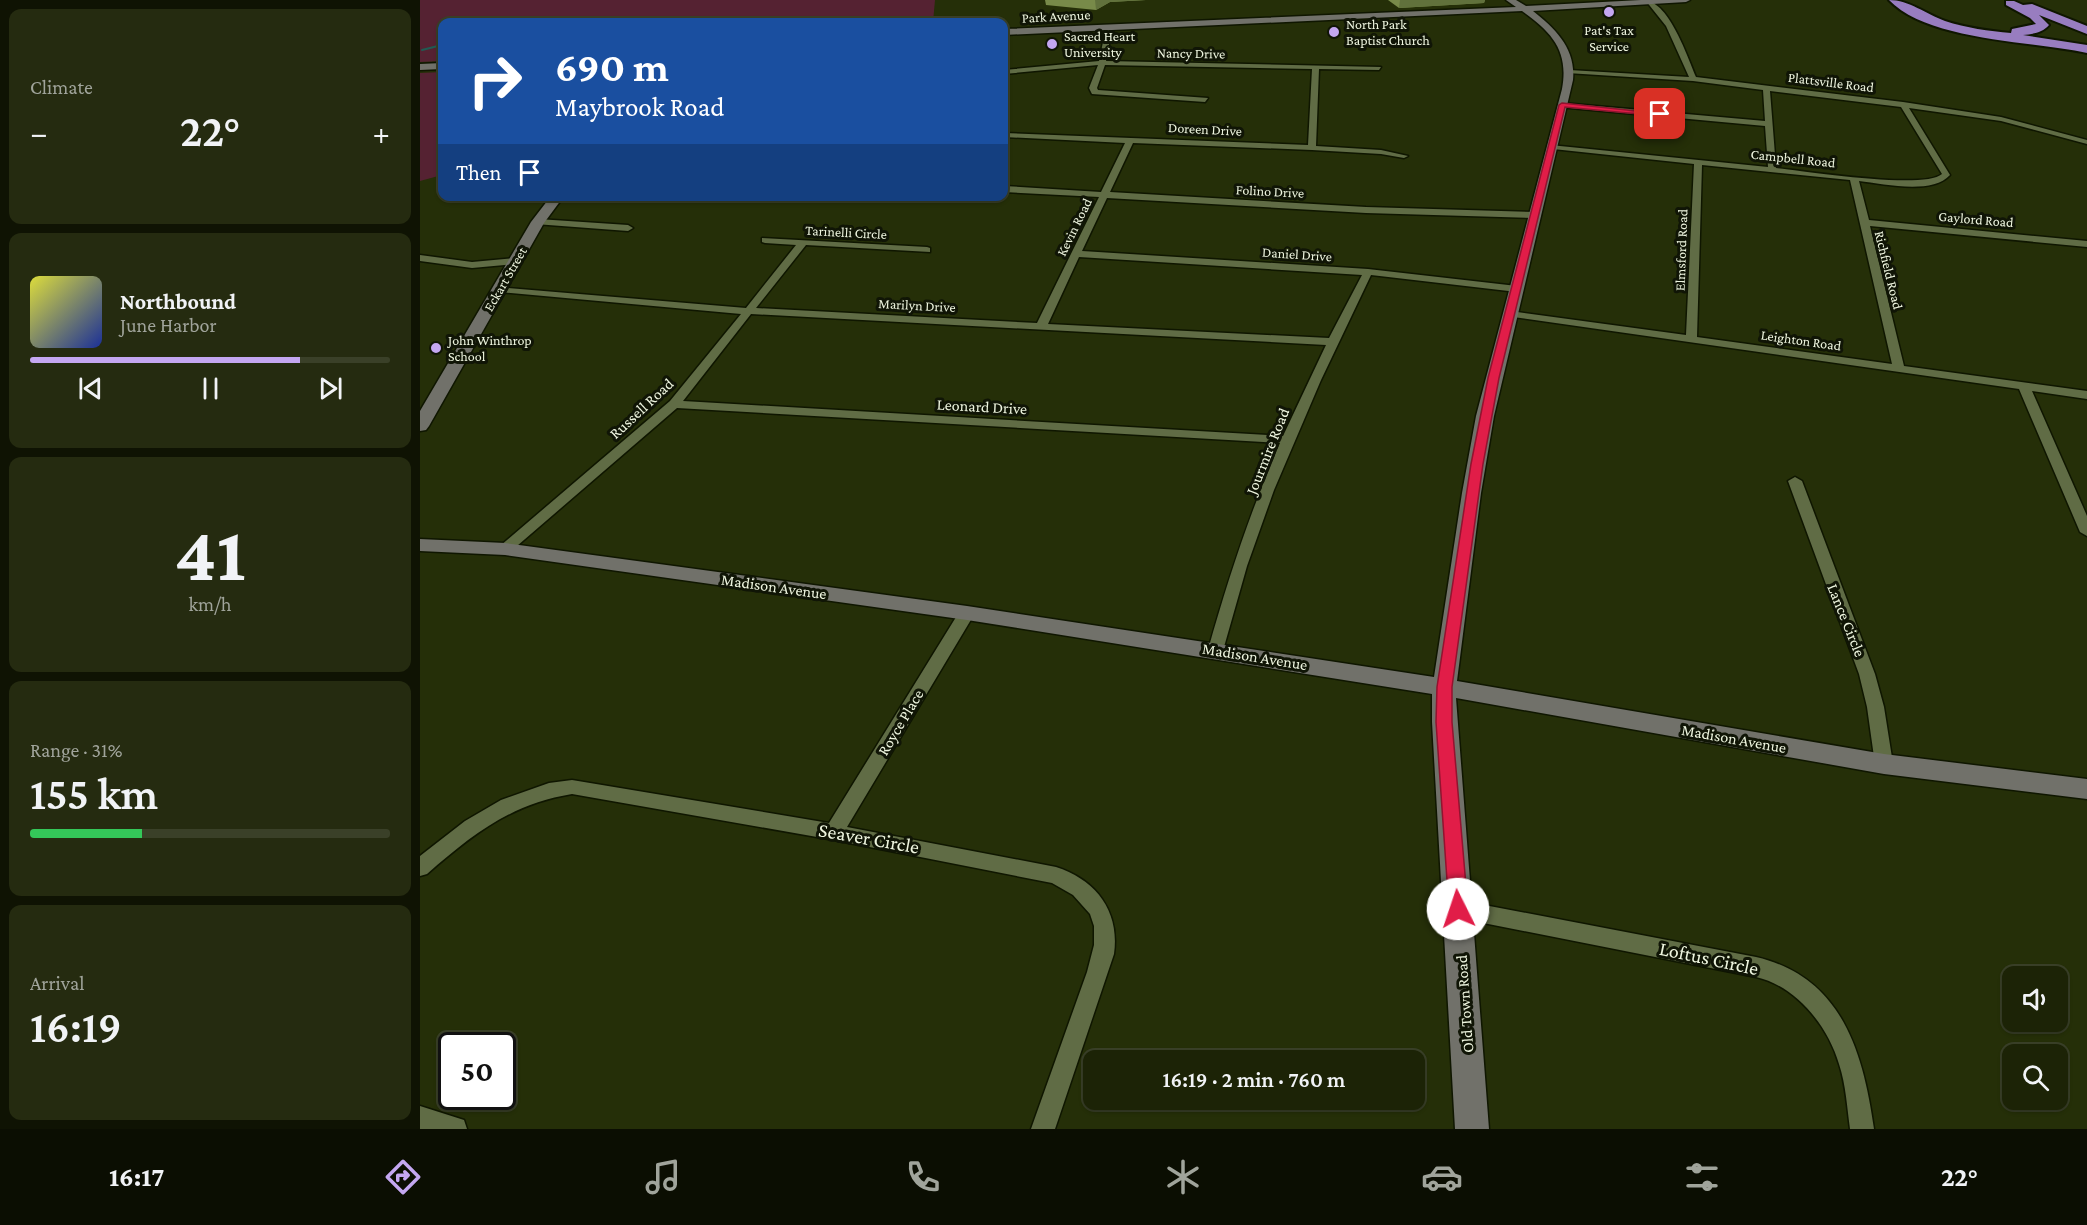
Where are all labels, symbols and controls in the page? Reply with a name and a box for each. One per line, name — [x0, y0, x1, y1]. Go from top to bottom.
marker: Pat's Tax Service — [1602, 5, 1616, 19]
street label: Park Avenue — [1021, 6, 1091, 26]
place label: North Park Baptist Church — [1346, 16, 1430, 48]
place label: Pat's Tax Service — [1584, 22, 1634, 54]
marker: North Park Baptist Church — [1327, 25, 1341, 39]
place label: Sacred Heart University — [1064, 28, 1135, 60]
marker: Sacred Heart University — [1045, 37, 1059, 51]
icon: right — [456, 42, 534, 120]
text: 690 m — [555, 43, 669, 90]
street label: Nancy Drive — [1157, 44, 1225, 62]
street label: Plattsville Road — [1787, 69, 1875, 95]
text: Climate — [30, 76, 93, 98]
pin — [1634, 88, 1685, 139]
text: Maybrook Road — [555, 92, 724, 122]
icon: arrive — [1643, 97, 1676, 130]
text: 22° — [180, 106, 240, 156]
text: − — [30, 114, 47, 151]
text: + — [373, 114, 390, 151]
street label: Doreen Drive — [1168, 119, 1242, 139]
street label: Campbell Road — [1750, 146, 1837, 170]
icon: arrive — [513, 156, 546, 189]
text: Then — [456, 160, 501, 185]
street label: Folino Drive — [1235, 181, 1305, 201]
street label: Kevin Road — [1053, 195, 1095, 259]
street label: Elmsford Road — [1672, 208, 1690, 291]
street label: Gaylord Road — [1938, 208, 2015, 230]
street label: Tarinelli Circle — [805, 222, 887, 242]
street label: Richfield Road — [1872, 229, 1907, 312]
street label: Eckart Street — [480, 244, 530, 314]
street label: Daniel Drive — [1262, 244, 1332, 264]
text: Northbound — [120, 289, 236, 314]
street label: Marilyn Drive — [878, 295, 956, 315]
text: June Harbor — [120, 314, 217, 336]
street label: Leighton Road — [1760, 326, 1843, 354]
place label: John Winthrop School — [446, 332, 532, 364]
marker: John Winthrop School — [429, 341, 443, 355]
icon: previous — [74, 372, 107, 405]
icon: pause — [194, 372, 227, 405]
icon: next — [314, 372, 347, 405]
street label: Russell Road — [606, 374, 677, 442]
street label: Leonard Drive — [936, 396, 1028, 417]
street label: Jourmire Road — [1242, 405, 1294, 499]
text: 41 — [174, 510, 246, 597]
street label: Madison Avenue — [720, 571, 828, 602]
street label: Lance Circle — [1824, 581, 1869, 659]
text: km/h — [188, 593, 232, 615]
street label: Madison Avenue — [1201, 640, 1309, 673]
street label: Royce Place — [874, 686, 928, 759]
street label: Madison Avenue — [1680, 721, 1788, 756]
text: Range · 31% — [30, 739, 123, 761]
text: 155 km — [30, 769, 158, 819]
street label: Seaver Circle — [817, 818, 921, 858]
position arrow — [1426, 877, 1490, 941]
street label: Loftus Circle — [1658, 937, 1761, 979]
street label: Old Town Road — [1453, 954, 1476, 1054]
map controls — [2002, 966, 2068, 1110]
button: sound — [2002, 966, 2068, 1032]
text: Arrival — [30, 972, 84, 994]
text: 16:19 — [30, 1002, 122, 1052]
speed limit sign: 50 — [438, 1032, 516, 1110]
button: search — [2002, 1044, 2068, 1110]
text: 16:19 · 2 min · 760 m — [1163, 1067, 1345, 1092]
icon: directions — [382, 1156, 424, 1198]
icon: music — [642, 1156, 684, 1198]
icon: phone — [902, 1156, 944, 1198]
icon: climate — [1162, 1156, 1204, 1198]
icon: car — [1421, 1156, 1463, 1198]
icon: filters — [1681, 1156, 1723, 1198]
text: 16:17 — [109, 1162, 164, 1192]
text: 22° — [1941, 1162, 1978, 1192]

